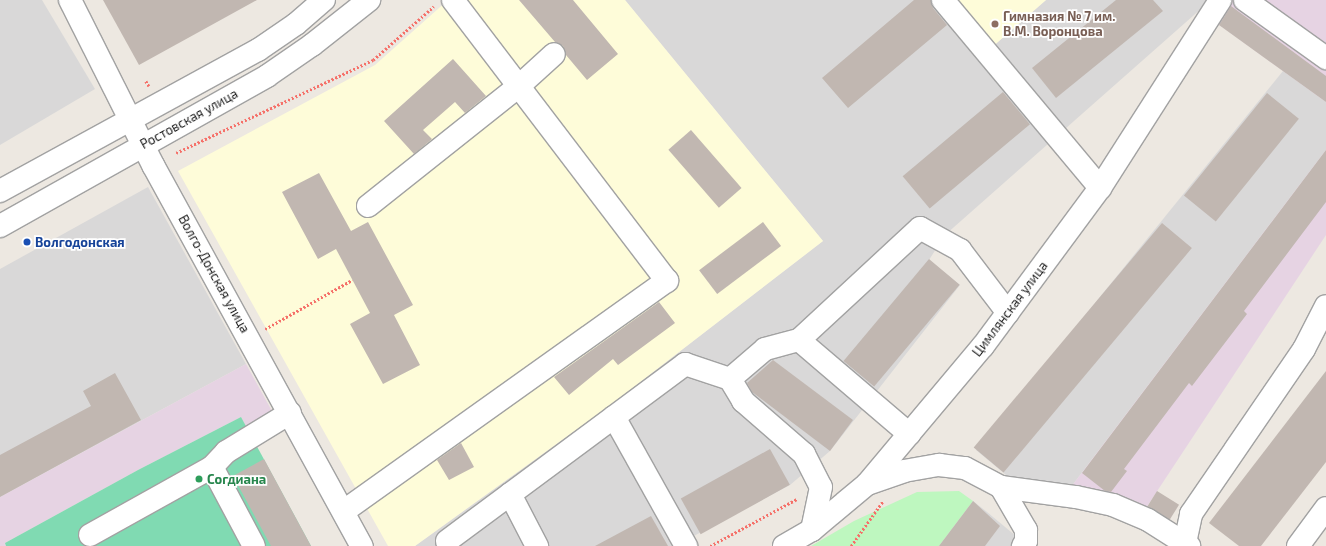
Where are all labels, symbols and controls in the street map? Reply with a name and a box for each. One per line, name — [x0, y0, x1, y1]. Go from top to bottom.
place label: Гимназия № 7 им. В.М. Воронцова — [1003, 9, 1115, 40]
marker: Гимназия № 7 им. В.М. Воронцова — [990, 19, 1000, 29]
street label: Ростовская улица — [138, 86, 240, 152]
street label: Волго-Донская улица — [175, 212, 253, 336]
place label: Волгодонская — [35, 234, 125, 250]
marker: Волгодонская — [22, 237, 32, 247]
street label: Цимлянская улица — [969, 258, 1051, 360]
place label: Согдиана — [207, 471, 266, 487]
marker: Согдиана — [194, 474, 204, 484]

